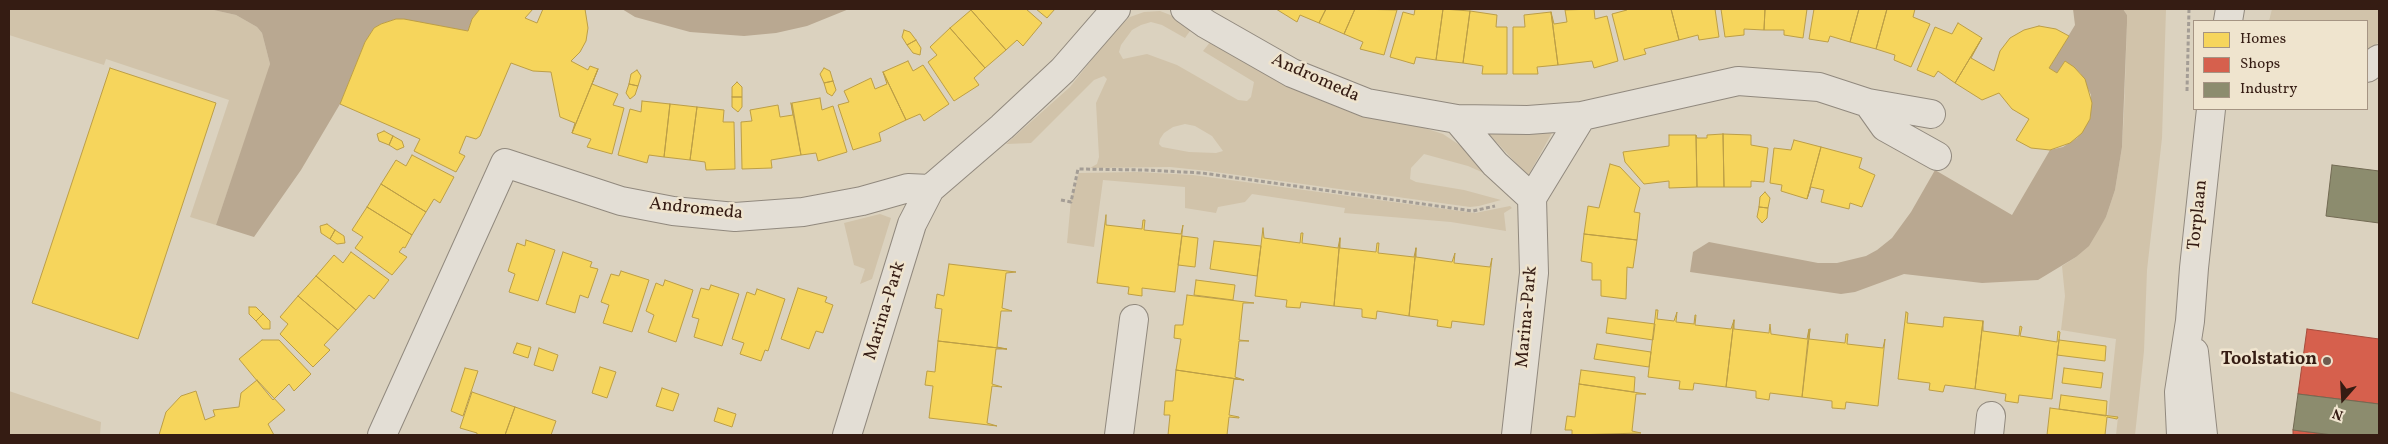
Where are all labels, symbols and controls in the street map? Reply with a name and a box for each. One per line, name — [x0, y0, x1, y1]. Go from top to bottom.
legend — [2193, 20, 2368, 110]
text: Homes — [2240, 29, 2286, 50]
street label: Andromeda — [1268, 50, 1362, 108]
text: Shops — [2240, 54, 2280, 75]
text: Industry — [2240, 79, 2297, 100]
street label: Torplaan — [2185, 179, 2213, 251]
street label: Andromeda — [648, 194, 744, 226]
street label: Marina-Park — [861, 259, 911, 363]
street label: Marina-Park — [1513, 265, 1543, 369]
place label: Toolstation — [2221, 350, 2317, 372]
marker: Toolstation — [2321, 355, 2333, 367]
north arrow — [2318, 374, 2368, 424]
text: N — [2330, 403, 2346, 424]

